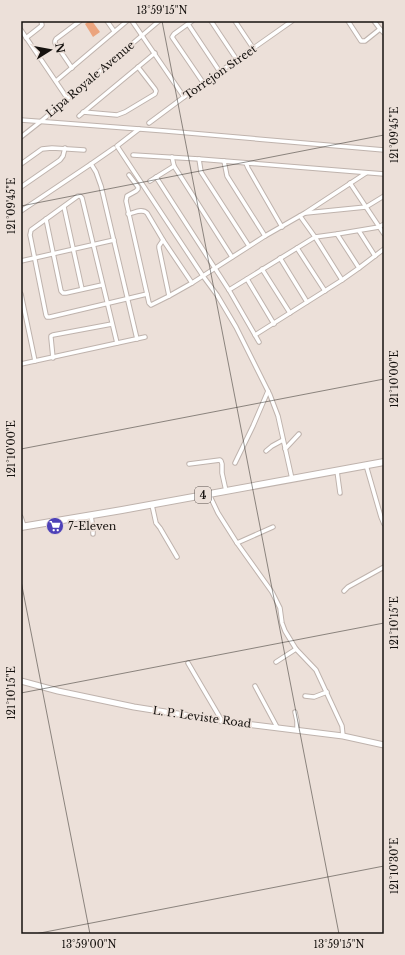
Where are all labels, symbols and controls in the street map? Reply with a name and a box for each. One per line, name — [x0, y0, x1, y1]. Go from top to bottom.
text: 13°59'15"N — [137, 4, 187, 17]
north arrow — [30, 30, 70, 70]
street label: Lipa Royale Avenue — [43, 38, 137, 120]
street label: Torrejon Street — [181, 41, 260, 102]
text: N — [52, 42, 68, 55]
text: 121°09'45"E — [388, 107, 401, 163]
text: 121°09'45"E — [5, 178, 18, 234]
text: 121°10'00"E — [388, 350, 401, 408]
text: 121°10'00"E — [5, 420, 18, 478]
road number: 4 — [195, 487, 211, 503]
supermarket icon: 7-Eleven — [45, 516, 65, 536]
place label: 7-Eleven — [68, 519, 117, 533]
text: 121°10'15"E — [388, 596, 401, 650]
text: 121°10'15"E — [5, 666, 18, 720]
street label: L. P. Leviste Road — [152, 703, 253, 731]
text: 121°10'30"E — [388, 838, 401, 894]
text: 13°59'00"N — [61, 938, 117, 951]
text: 13°59'15"N — [314, 938, 364, 951]

